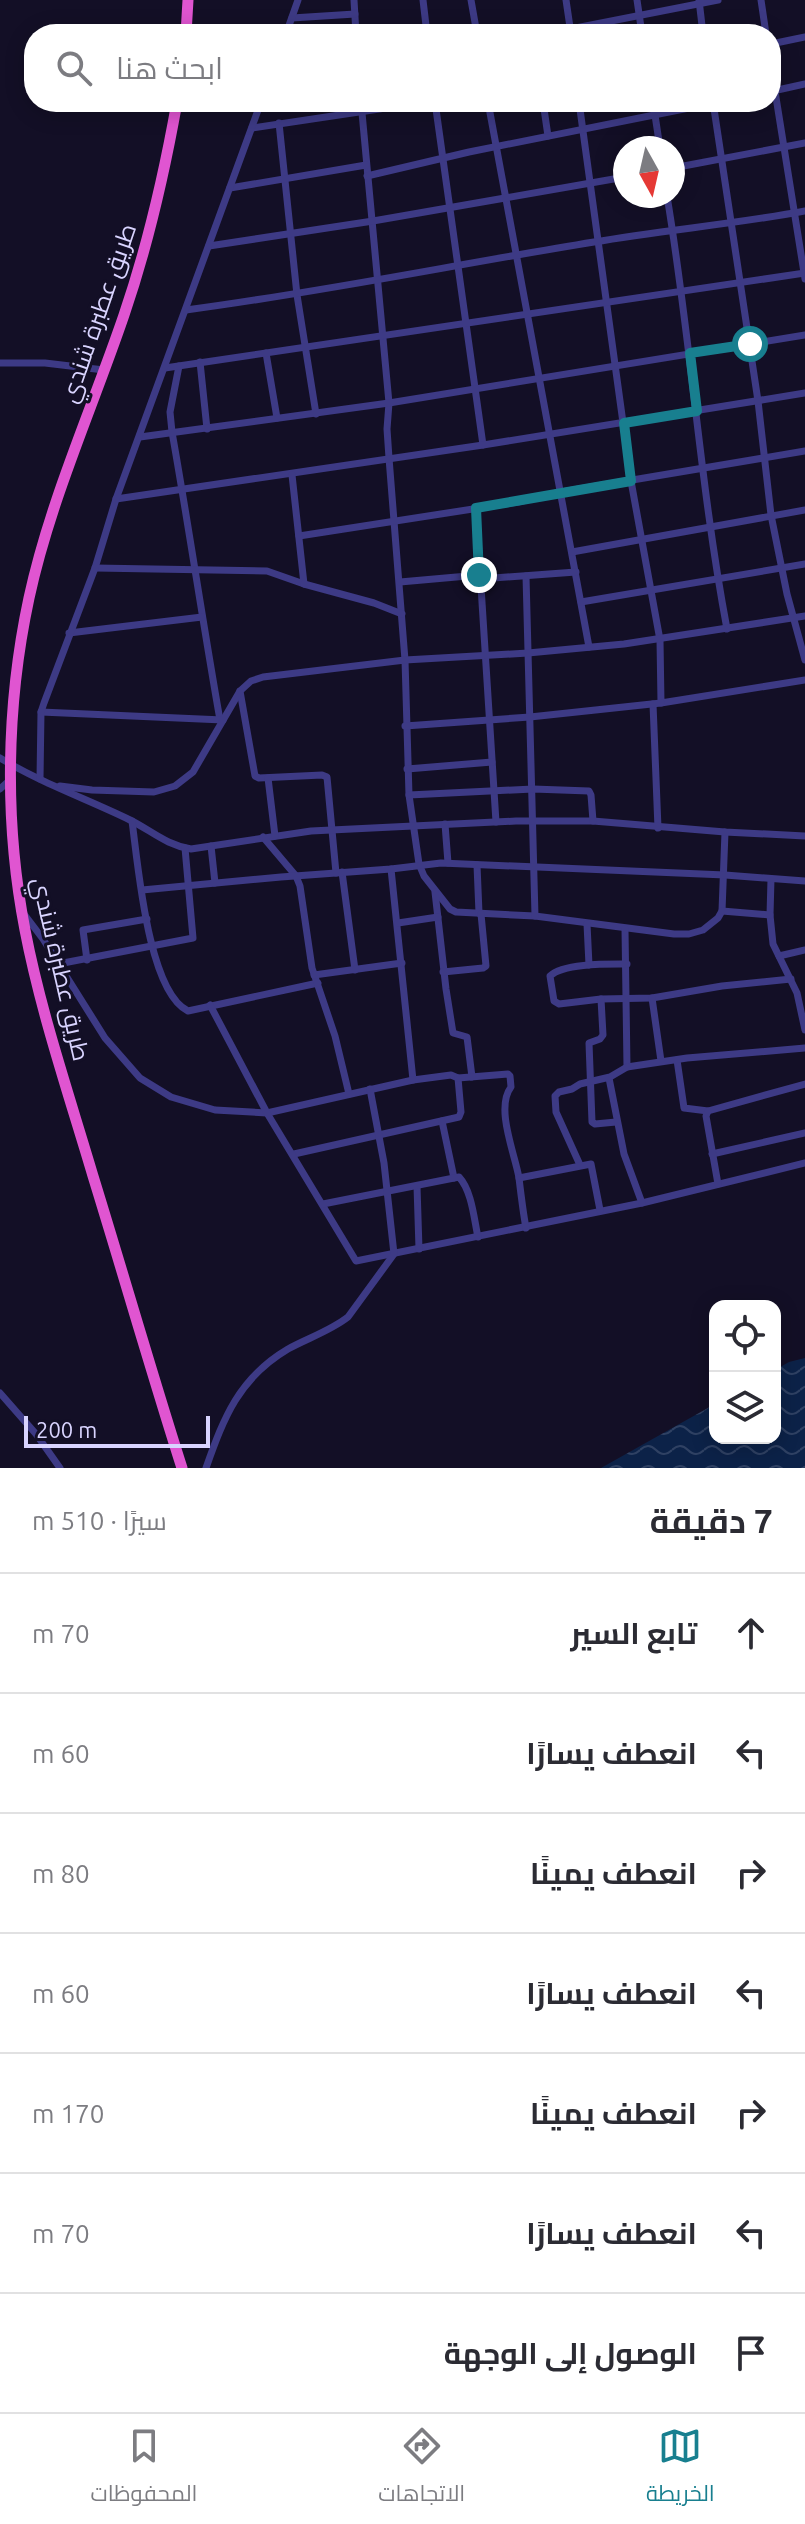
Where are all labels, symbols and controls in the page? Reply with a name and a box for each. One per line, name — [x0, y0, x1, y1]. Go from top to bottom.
search box — [24, 24, 781, 112]
icon: search — [52, 46, 96, 90]
text: ابحث هنا — [116, 51, 223, 85]
north arrow — [613, 136, 685, 208]
street label: طريق عطبرة شندي — [55, 220, 146, 408]
route start — [732, 326, 768, 362]
route end — [461, 557, 497, 593]
street label: طريق عطبرة شندي — [22, 875, 95, 1065]
map controls — [709, 1300, 781, 1444]
button: locate — [709, 1300, 781, 1372]
button: layers — [709, 1372, 781, 1444]
scale bar — [24, 1412, 210, 1448]
text: 200 m — [36, 1417, 97, 1442]
text: 7 دقيقة — [650, 1501, 773, 1539]
text: سيرًا · 510 m — [32, 1506, 167, 1535]
icon: ahead — [729, 1611, 773, 1655]
text: تابع السير — [571, 1616, 697, 1650]
text: 70 m — [32, 1619, 90, 1648]
icon: left — [729, 1731, 773, 1775]
text: انعطف يسارًا — [526, 1736, 697, 1770]
text: 60 m — [32, 1739, 90, 1768]
icon: right — [729, 1851, 773, 1895]
text: انعطف يمينًا — [530, 1856, 697, 1890]
text: 80 m — [32, 1859, 90, 1888]
icon: left — [729, 1971, 773, 2015]
text: انعطف يسارًا — [526, 1976, 697, 2010]
text: 60 m — [32, 1979, 90, 2008]
icon: right — [729, 2091, 773, 2135]
text: انعطف يمينًا — [530, 2096, 697, 2130]
text: 170 m — [32, 2099, 104, 2128]
icon: left — [729, 2211, 773, 2255]
text: انعطف يسارًا — [526, 2216, 697, 2250]
text: 70 m — [32, 2219, 90, 2248]
icon: arrive — [729, 2331, 773, 2375]
text: الوصول إلى الوجهة — [444, 2336, 697, 2370]
tab: المحفوظات — [90, 2424, 197, 2514]
tab: الاتجاهات — [378, 2424, 465, 2514]
tab: الخريطة — [646, 2424, 715, 2514]

